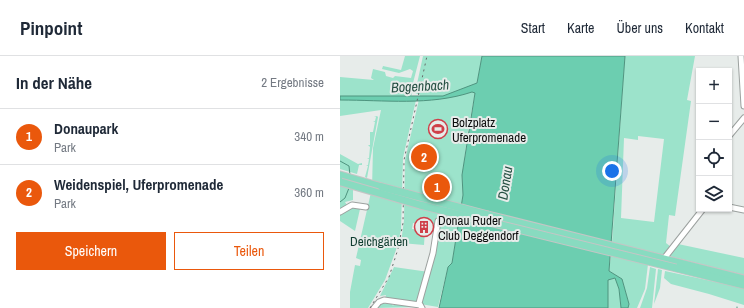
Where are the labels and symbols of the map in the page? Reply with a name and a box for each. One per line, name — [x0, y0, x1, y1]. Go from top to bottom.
water label: Bogenbach — [391, 75, 449, 97]
place label: Bolzplatz Uferpromenade — [452, 114, 526, 146]
sports icon: Bolzplatz Uferpromenade — [427, 118, 449, 140]
pin: 2 — [411, 142, 437, 172]
your location — [602, 161, 622, 181]
water label: Donau — [493, 164, 517, 201]
pin: 1 — [424, 172, 450, 202]
place label: Donau Ruder Club Deggendorf — [438, 212, 519, 244]
building icon: Donau Ruder Club Deggendorf — [413, 216, 435, 238]
park label: Deichgärten — [350, 233, 408, 250]

